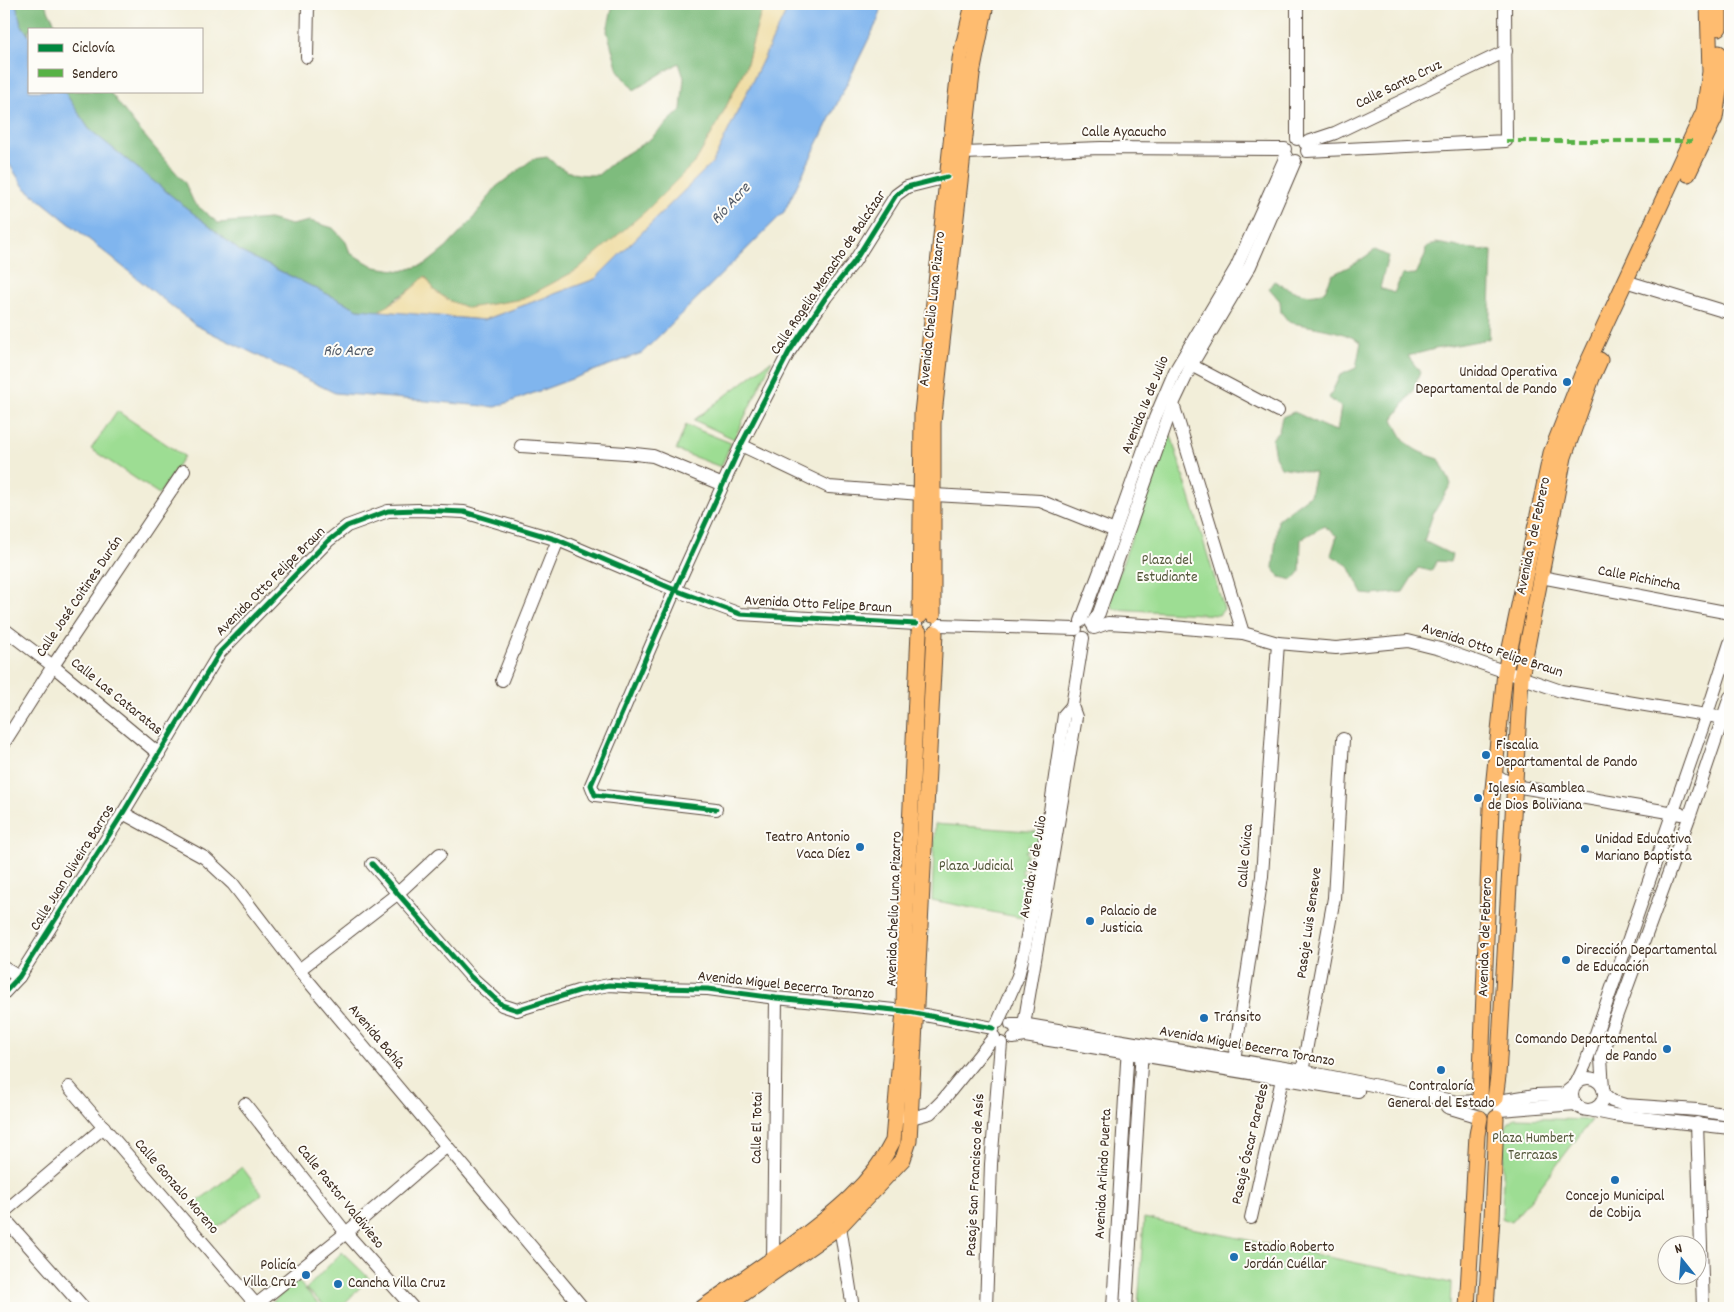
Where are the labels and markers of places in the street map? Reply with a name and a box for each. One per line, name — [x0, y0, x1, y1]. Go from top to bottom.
place label: Unidad Operativa Departamental de Pando — [1416, 362, 1558, 401]
marker: Unidad Operativa Departamental de Pando — [1561, 376, 1573, 388]
place label: Fiscalia Departamental de Pando — [1496, 735, 1638, 774]
marker: Fiscalia Departamental de Pando — [1480, 749, 1492, 761]
place label: Iglesia Asamblea de Dios Boliviana — [1488, 778, 1585, 817]
marker: Iglesia Asamblea de Dios Boliviana — [1472, 792, 1484, 804]
place label: Teatro Antonio Vaca Díez — [765, 827, 850, 866]
place label: Unidad Educativa Mariano Baptista — [1595, 829, 1692, 868]
marker: Teatro Antonio Vaca Díez — [854, 841, 866, 853]
marker: Unidad Educativa Mariano Baptista — [1579, 843, 1591, 855]
place label: Palacio de Justicia — [1100, 901, 1157, 940]
marker: Palacio de Justicia — [1084, 915, 1096, 927]
place label: Dirección Departamental de Educación — [1576, 940, 1717, 979]
marker: Dirección Departamental de Educación — [1560, 954, 1572, 966]
place label: Tránsito — [1214, 1007, 1262, 1029]
marker: Tránsito — [1198, 1012, 1210, 1024]
place label: Comando Departamental de Pando — [1515, 1029, 1657, 1068]
marker: Comando Departamental de Pando — [1661, 1043, 1673, 1055]
marker: Contraloría General del Estado — [1435, 1064, 1447, 1076]
place label: Contraloría General del Estado — [1387, 1076, 1495, 1115]
marker: Concejo Municipal de Cobija — [1609, 1174, 1621, 1186]
place label: Concejo Municipal de Cobija — [1566, 1186, 1665, 1225]
place label: Estadio Roberto Jordán Cuéllar — [1244, 1237, 1335, 1276]
marker: Estadio Roberto Jordán Cuéllar — [1228, 1251, 1240, 1263]
place label: Policía Villa Cruz — [243, 1255, 297, 1294]
marker: Policía Villa Cruz — [300, 1269, 312, 1281]
place label: Cancha Villa Cruz — [348, 1273, 446, 1295]
marker: Cancha Villa Cruz — [332, 1278, 344, 1290]

